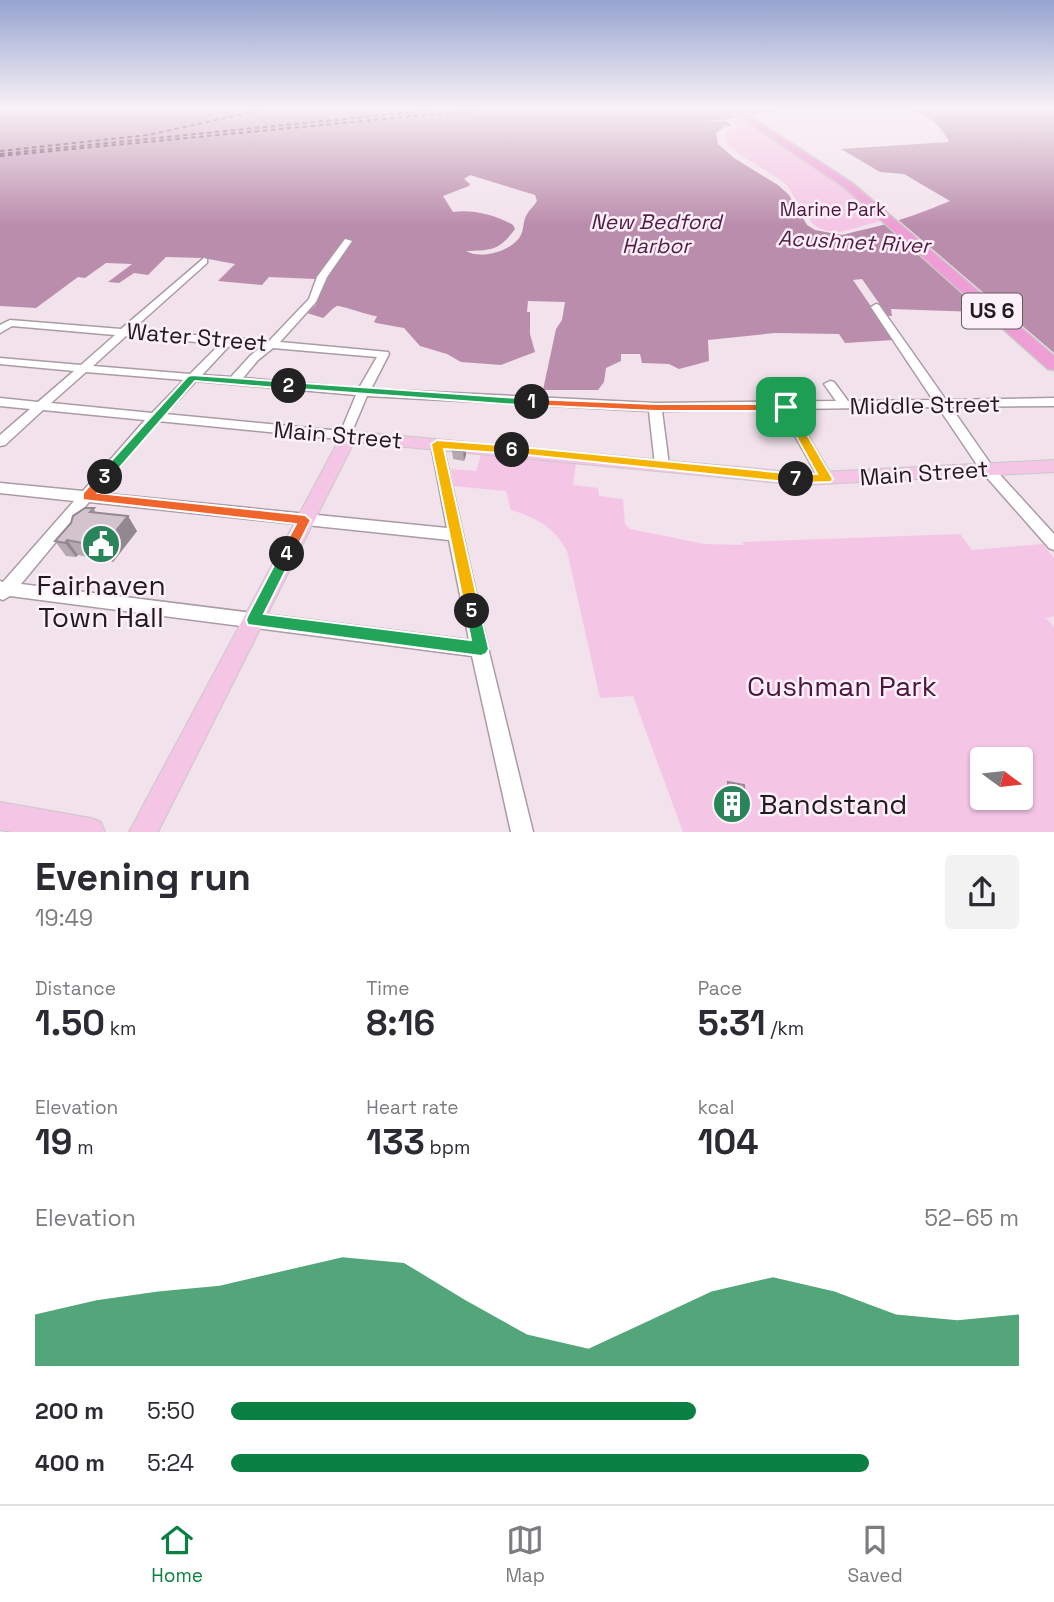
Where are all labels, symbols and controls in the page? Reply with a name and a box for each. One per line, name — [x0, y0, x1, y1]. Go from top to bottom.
park label: Marine Park — [780, 197, 886, 222]
water label: New Bedford Harbor — [590, 208, 724, 259]
water label: Acushnet River — [777, 224, 933, 259]
road number: US 6 — [962, 294, 1022, 328]
street label: Water Street — [125, 316, 269, 358]
pin: 2 — [272, 368, 306, 404]
text: 2 — [283, 373, 294, 398]
pin — [756, 377, 816, 437]
pin: 1 — [514, 384, 550, 420]
icon: arrive — [767, 388, 805, 426]
text: 1 — [527, 389, 536, 414]
street label: Middle Street — [849, 389, 1001, 421]
street label: Main Street — [272, 414, 404, 456]
pin: 6 — [494, 433, 530, 468]
text: 6 — [506, 437, 517, 462]
street label: Main Street — [859, 454, 989, 492]
pin: 3 — [88, 460, 122, 494]
pin: 7 — [778, 462, 814, 496]
text: 3 — [99, 464, 110, 489]
text: 7 — [790, 466, 801, 491]
public building icon: Fairhaven Town Hall — [80, 523, 122, 565]
pin: 4 — [270, 536, 304, 572]
text: 4 — [280, 541, 293, 566]
place label: Fairhaven Town Hall — [36, 567, 166, 635]
pin: 5 — [454, 594, 490, 628]
text: 5 — [466, 598, 477, 623]
park label: Cushman Park — [747, 668, 937, 704]
north arrow — [970, 747, 1032, 810]
map controls — [970, 747, 1033, 810]
building icon: Bandstand — [711, 783, 753, 825]
place label: Bandstand — [759, 786, 907, 822]
text: Evening run — [35, 853, 251, 901]
button: share — [945, 855, 1019, 929]
text: 19:49 — [35, 903, 93, 933]
text: Distance — [35, 976, 116, 1001]
text: Time — [366, 976, 410, 1001]
text: Pace — [698, 976, 742, 1001]
text: 1.50 — [35, 1001, 105, 1045]
text: 8:16 — [366, 1001, 435, 1045]
text: 5:31 — [698, 1001, 766, 1045]
text: km — [105, 1016, 136, 1041]
text: /km — [766, 1016, 804, 1041]
text: Elevation — [35, 1095, 118, 1120]
text: Heart rate — [366, 1095, 459, 1120]
text: kcal — [698, 1095, 734, 1120]
text: 19 — [35, 1120, 72, 1164]
text: 133 — [366, 1120, 425, 1164]
text: 104 — [698, 1120, 758, 1164]
text: m — [72, 1135, 94, 1160]
text: bpm — [425, 1135, 470, 1160]
text: Elevation — [35, 1203, 136, 1233]
text: 52–65 m — [924, 1203, 1019, 1233]
text: 200 m — [35, 1396, 104, 1426]
text: 5:50 — [147, 1396, 195, 1426]
text: 400 m — [35, 1448, 105, 1478]
text: 5:24 — [147, 1448, 194, 1478]
tab: Home — [151, 1521, 203, 1588]
tab: Map — [505, 1521, 545, 1588]
tab: Saved — [847, 1521, 903, 1588]

